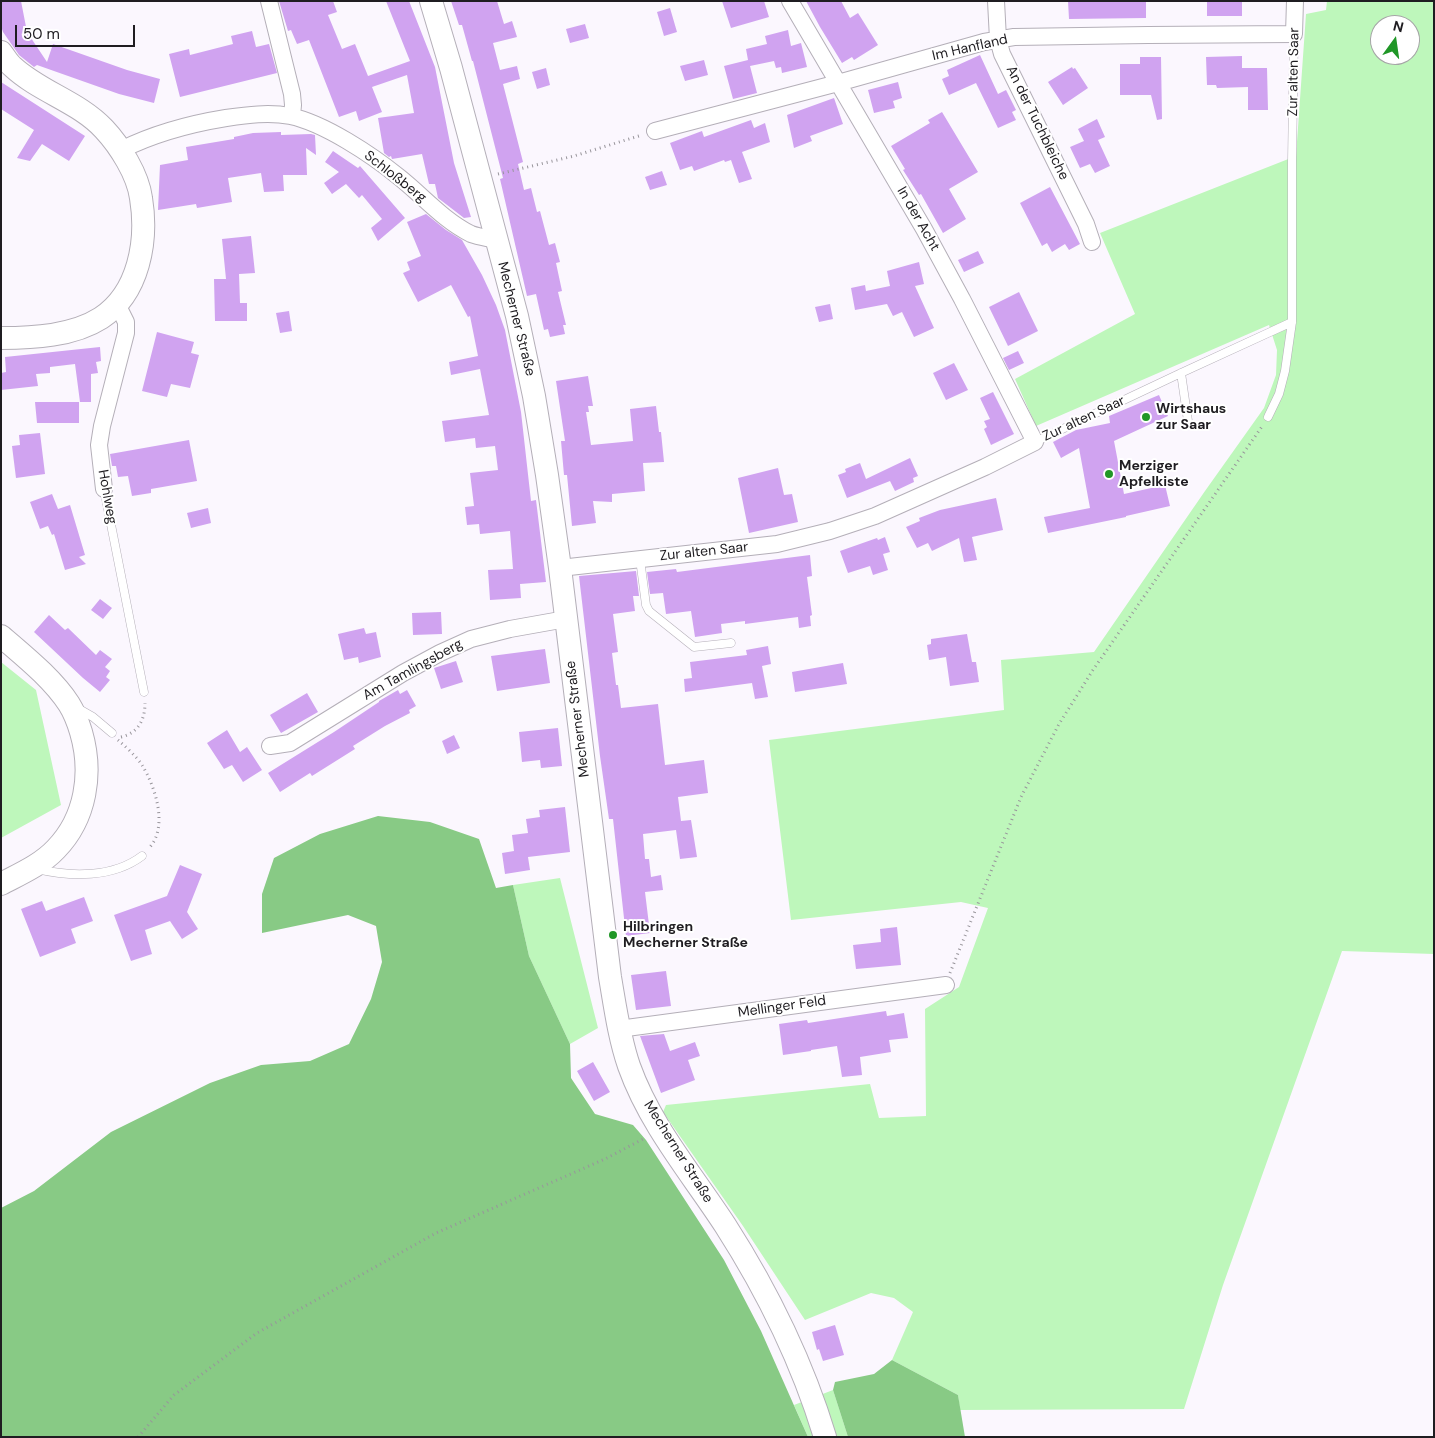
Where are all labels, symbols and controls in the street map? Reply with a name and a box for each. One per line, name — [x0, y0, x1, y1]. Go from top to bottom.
scale bar — [18, 15, 138, 47]
north arrow — [1370, 15, 1420, 65]
text: N — [1391, 16, 1406, 36]
text: 50 m — [23, 24, 60, 44]
street label: Zur alten Saar — [1285, 27, 1303, 117]
street label: Im Hanfland — [931, 31, 1009, 65]
street label: An der Tuchbleiche — [1002, 63, 1072, 183]
street label: Schloßberg — [361, 147, 429, 207]
street label: In der Acht — [893, 184, 943, 254]
street label: Mecherner Straße — [494, 260, 538, 378]
street label: Zur alten Saar — [1040, 393, 1128, 445]
place label: Wirtshaus zur Saar — [1156, 401, 1226, 434]
marker: Wirtshaus zur Saar — [1140, 411, 1152, 423]
place label: Merziger Apfelkiste — [1119, 458, 1189, 491]
street label: Hohlweg — [94, 468, 120, 526]
marker: Merziger Apfelkiste — [1103, 468, 1115, 480]
street label: Zur alten Saar — [659, 539, 749, 565]
street label: Am Tamlingsberg — [360, 636, 466, 704]
street label: Mecherner Straße — [563, 660, 593, 778]
place label: Hilbringen Mecherner Straße — [623, 919, 748, 952]
marker: Hilbringen Mecherner Straße — [607, 929, 619, 941]
street label: Mellinger Feld — [737, 993, 827, 1021]
street label: Mecherner Straße — [640, 1098, 716, 1206]

